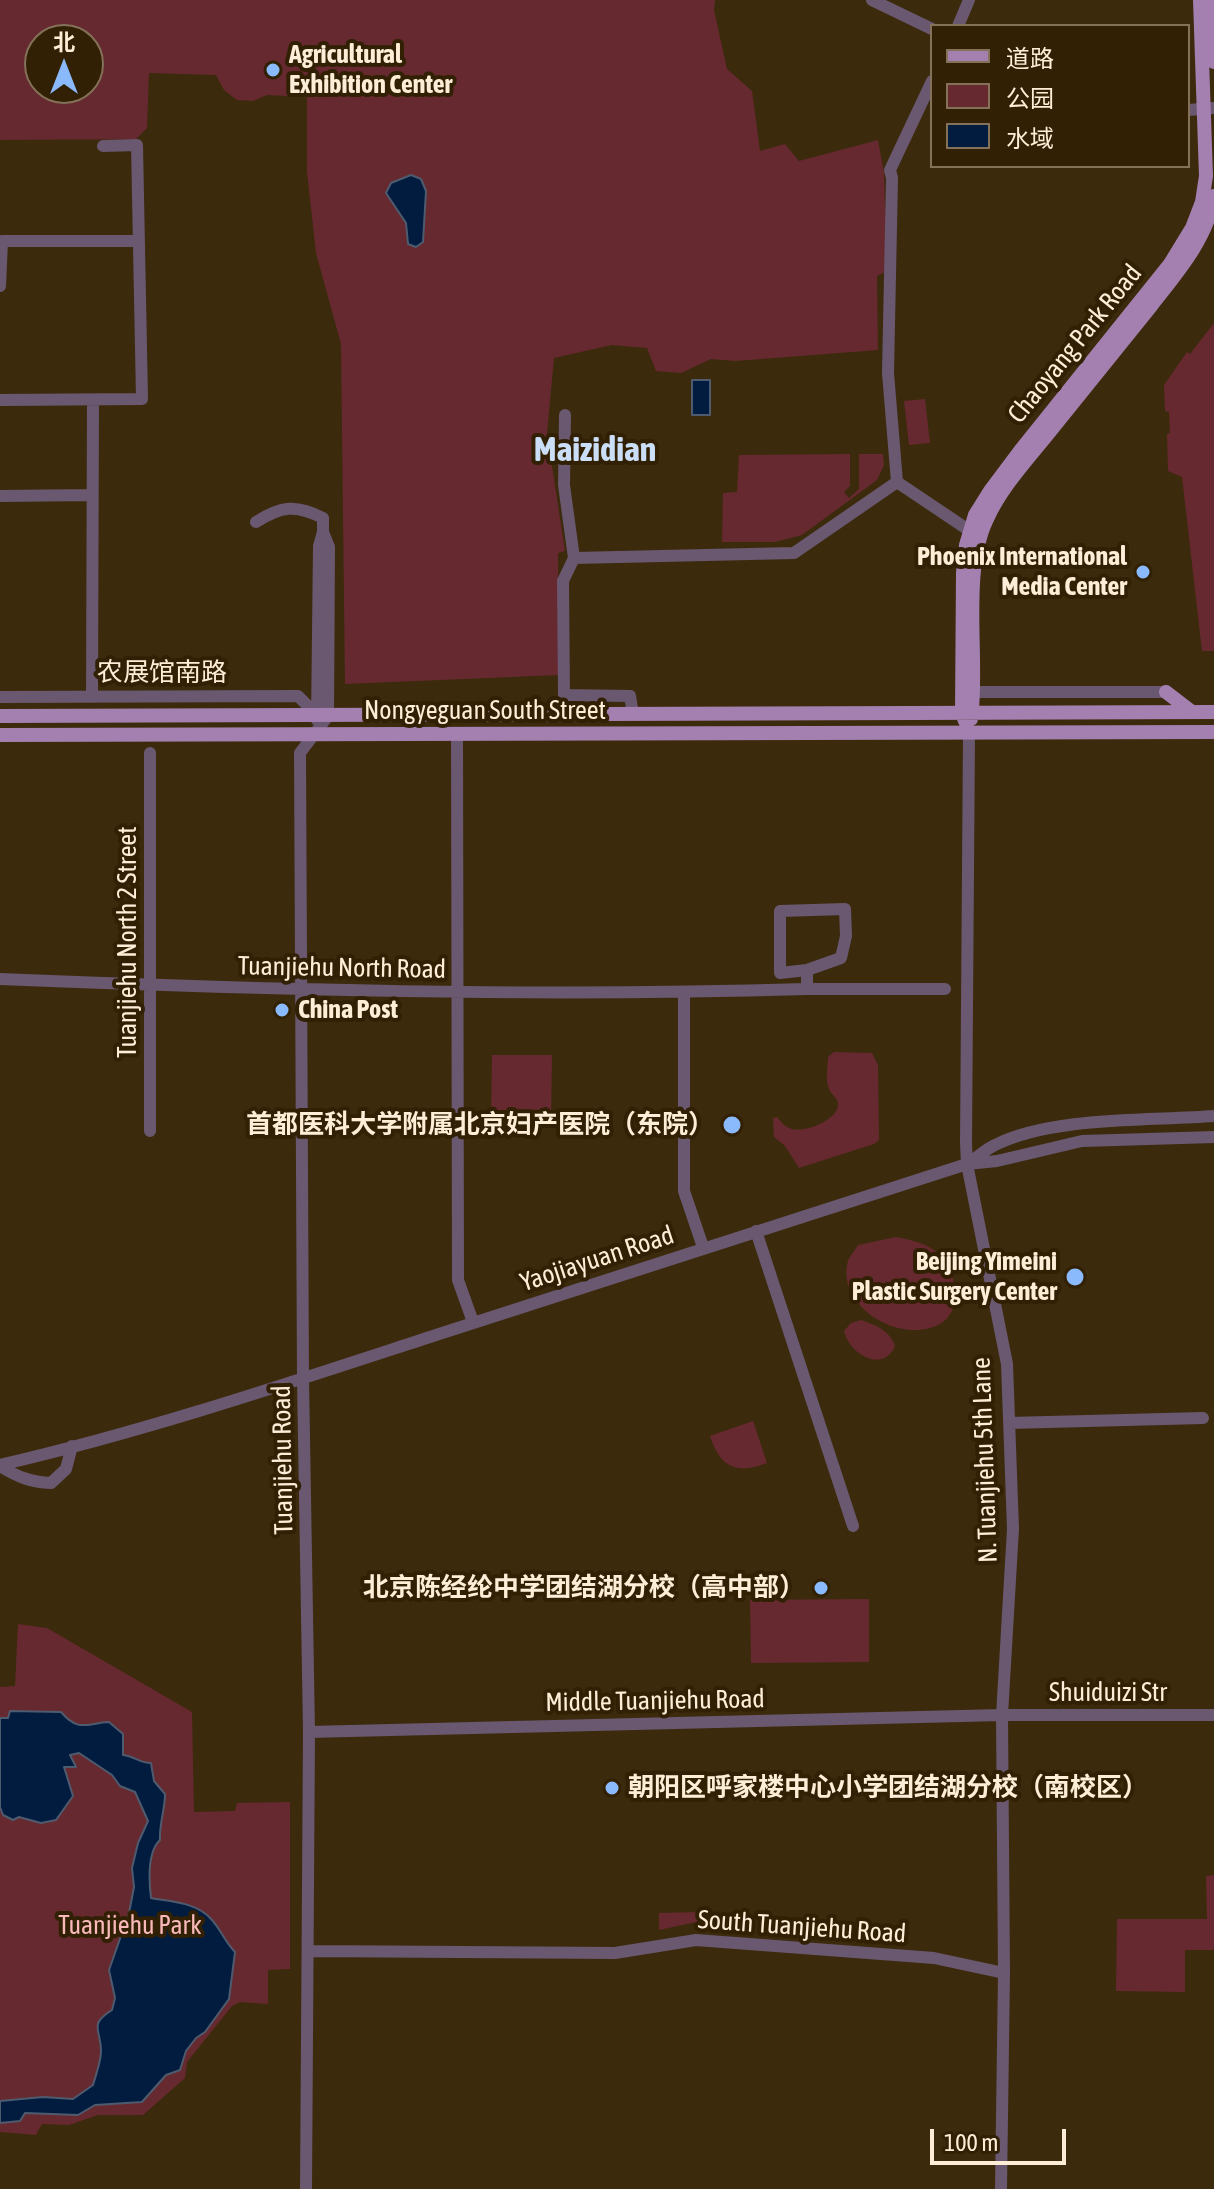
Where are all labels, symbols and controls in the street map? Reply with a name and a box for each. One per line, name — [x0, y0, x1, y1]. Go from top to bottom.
north arrow — [24, 24, 104, 104]
legend — [930, 24, 1190, 168]
text: 北 — [53, 29, 75, 55]
place label: Agricultural Exhibition Center — [289, 39, 452, 100]
text: 道路 — [1006, 45, 1054, 72]
marker: Agricultural Exhibition Center — [264, 61, 282, 79]
text: 公园 — [1006, 85, 1054, 112]
text: 水域 — [1006, 125, 1054, 152]
street label: Chaoyang Park Road — [1002, 258, 1148, 430]
district label: Maizidian — [534, 430, 656, 470]
place label: Phoenix International Media Center — [917, 541, 1127, 602]
marker: Phoenix International Media Center — [1134, 563, 1152, 581]
street label: 农展馆南路 — [97, 657, 227, 689]
street label: Nongyeguan South Street — [364, 695, 606, 727]
street label: Tuanjiehu North 2 Street — [112, 826, 144, 1058]
street label: Tuanjiehu North Road — [238, 951, 446, 985]
place label: China Post — [298, 994, 398, 1026]
marker: China Post — [273, 1001, 291, 1019]
place label: 首都医科大学附属北京妇产医院（东院） — [246, 1109, 714, 1141]
marker: 首都医科大学附属北京妇产医院（东院） — [721, 1114, 743, 1136]
street label: Yaojiayuan Road — [516, 1220, 678, 1298]
place label: Beijing Yimeini Plastic Surgery Center — [852, 1246, 1057, 1308]
marker: Beijing Yimeini Plastic Surgery Center — [1064, 1266, 1086, 1288]
street label: N. Tuanjiehu 5th Lane — [966, 1357, 1004, 1563]
street label: Tuanjiehu Road — [266, 1385, 300, 1535]
place label: 北京陈经纶中学团结湖分校（高中部） — [363, 1572, 805, 1604]
marker: 北京陈经纶中学团结湖分校（高中部） — [812, 1579, 830, 1597]
street label: Shuiduizi Str — [1049, 1677, 1167, 1709]
street label: Middle Tuanjiehu Road — [545, 1683, 765, 1719]
place label: 朝阳区呼家楼中心小学团结湖分校（南校区） — [628, 1772, 1148, 1804]
marker: 朝阳区呼家楼中心小学团结湖分校（南校区） — [603, 1779, 621, 1797]
street label: South Tuanjiehu Road — [697, 1904, 907, 1950]
park label: Tuanjiehu Park — [58, 1910, 202, 1942]
scale bar — [934, 2113, 1070, 2163]
text: 100 m — [944, 2129, 998, 2156]

